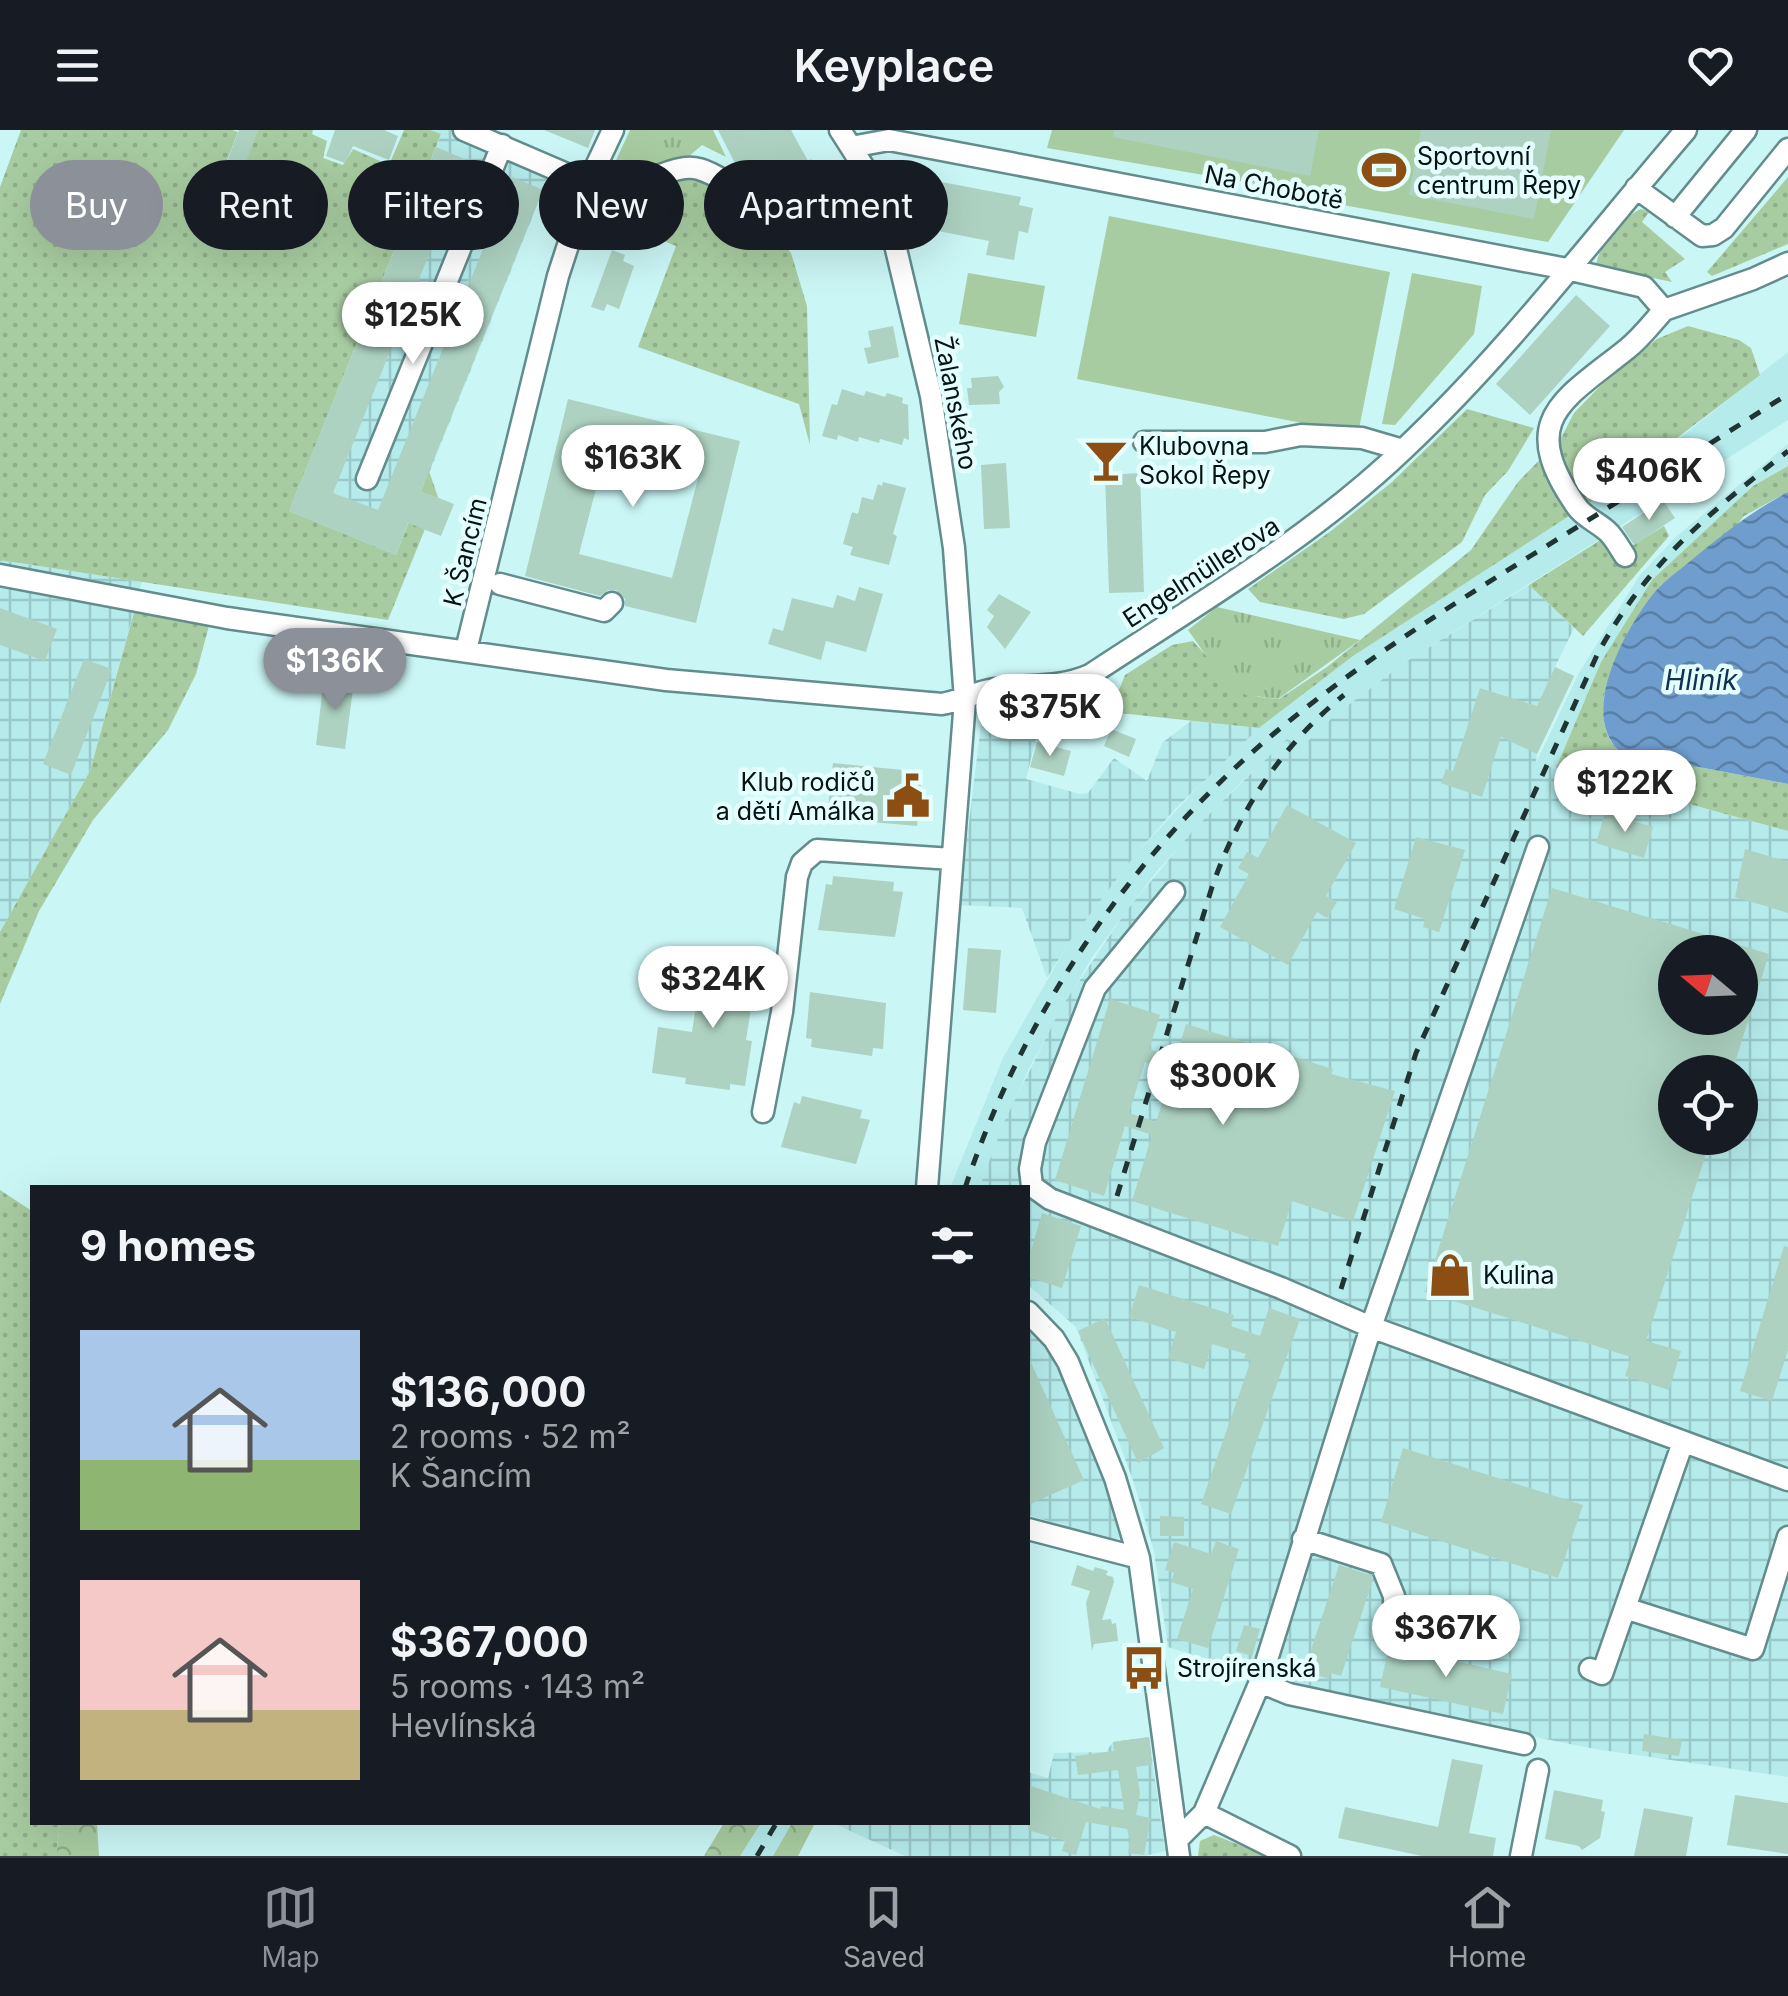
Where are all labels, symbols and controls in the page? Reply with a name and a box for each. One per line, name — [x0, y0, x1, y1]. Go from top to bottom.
icon: menu — [50, 38, 105, 93]
text: Keyplace — [794, 38, 994, 93]
icon: heart — [1683, 38, 1738, 93]
place label: Sportovní centrum Řepy — [1417, 141, 1581, 200]
sports icon: Sportovní centrum Řepy — [1360, 146, 1408, 194]
street label: Na Chobotě — [1202, 159, 1346, 215]
chip: Buy — [30, 160, 163, 250]
chip: Rent — [183, 160, 328, 250]
chip: Filters — [348, 160, 519, 250]
chip: New — [539, 160, 684, 250]
chip: Apartment — [704, 160, 948, 250]
pin: $125K — [343, 282, 483, 367]
text: $125K — [364, 295, 462, 334]
street label: Žalanského — [928, 334, 985, 472]
pin: $163K — [563, 425, 703, 510]
place label: Klubovna Sokol Řepy — [1139, 431, 1270, 490]
bar icon: Klubovna Sokol Řepy — [1082, 436, 1130, 484]
text: $163K — [583, 438, 683, 477]
pin: $406K — [1579, 438, 1719, 523]
text: $406K — [1595, 451, 1703, 490]
street label: K Šancím — [436, 494, 493, 609]
street label: Engelmüllerova — [1117, 510, 1285, 634]
pin: $136K — [265, 628, 405, 713]
text: $136K — [285, 641, 385, 680]
water label: Hliník — [1664, 663, 1738, 697]
pin: $375K — [980, 674, 1120, 759]
text: $375K — [998, 687, 1102, 726]
pin: $122K — [1555, 750, 1695, 835]
text: $122K — [1576, 763, 1674, 802]
place label: Klub rodičů a dětí Amálka — [716, 767, 875, 826]
public building icon: Klub rodičů a dětí Amálka — [884, 772, 932, 820]
north arrow — [1658, 935, 1758, 1035]
map controls — [1658, 935, 1758, 1155]
pin: $324K — [643, 946, 783, 1031]
text: $324K — [660, 959, 766, 998]
pin: $300K — [1153, 1043, 1293, 1128]
button: locate — [1658, 1055, 1758, 1155]
text: $300K — [1169, 1056, 1277, 1095]
icon: filters — [925, 1218, 980, 1273]
text: 9 homes — [80, 1220, 256, 1271]
shop icon: Kulina — [1426, 1251, 1474, 1299]
place label: Kulina — [1483, 1260, 1555, 1290]
text: $136,000 — [390, 1366, 587, 1417]
icon: home — [160, 1370, 280, 1490]
text: 2 rooms · 52 m² — [390, 1417, 631, 1456]
text: K Šancím — [390, 1456, 532, 1495]
pin: $367K — [1376, 1595, 1516, 1680]
text: $367K — [1394, 1608, 1498, 1647]
text: $367,000 — [390, 1616, 589, 1667]
icon: home — [160, 1620, 280, 1740]
bus stop icon: Strojírenská — [1120, 1644, 1168, 1692]
place label: Strojírenská — [1177, 1653, 1317, 1683]
text: 5 rooms · 143 m² — [390, 1667, 645, 1706]
text: Hevlínská — [390, 1706, 537, 1745]
tab: Map — [262, 1880, 320, 1974]
tab: Saved — [843, 1880, 925, 1974]
tab: Home — [1448, 1880, 1526, 1974]

